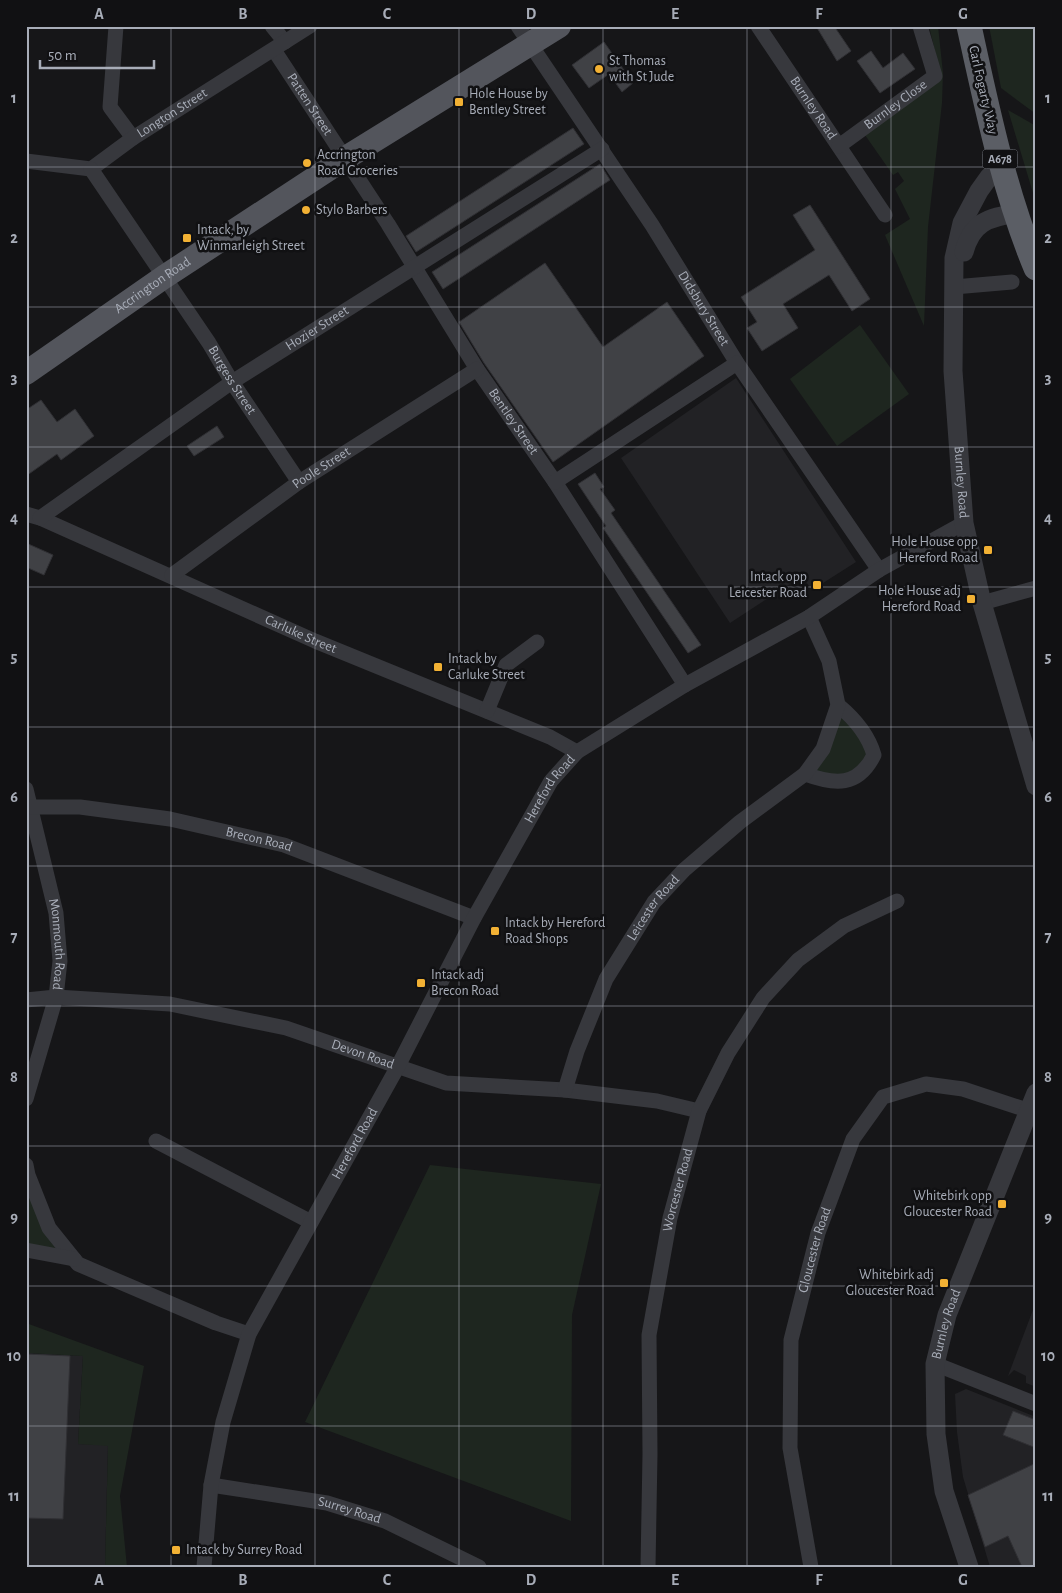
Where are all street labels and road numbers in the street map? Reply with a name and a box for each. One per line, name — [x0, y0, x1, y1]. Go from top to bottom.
street label: Carl Fogarty Way — [966, 44, 1000, 136]
street label: Patten Street — [284, 71, 335, 138]
street label: Burnley Road — [787, 74, 839, 142]
street label: Burnley Close — [862, 77, 930, 132]
street label: Longton Street — [135, 86, 210, 141]
road number: A678 — [982, 150, 1018, 168]
street label: Accrington Road — [112, 255, 193, 316]
street label: Didsbury Street — [675, 269, 732, 349]
street label: Hozier Street — [283, 303, 352, 353]
street label: Burgess Street — [205, 344, 259, 417]
street label: Bentley Street — [486, 386, 541, 458]
street label: Poole Street — [290, 444, 353, 491]
street label: Burnley Road — [951, 445, 971, 519]
street label: Carluke Street — [263, 612, 339, 656]
street label: Hereford Road — [522, 752, 578, 825]
street label: Brecon Road — [224, 825, 294, 854]
street label: Leicester Road — [625, 873, 682, 943]
street label: Monmouth Road — [46, 897, 67, 991]
street label: Devon Road — [330, 1037, 396, 1072]
street label: Hereford Road — [329, 1106, 380, 1182]
street label: Worcester Road — [661, 1147, 696, 1233]
street label: Gloucester Road — [796, 1205, 834, 1294]
street label: Burnley Road — [929, 1287, 964, 1361]
street label: Surrey Road — [317, 1495, 383, 1526]

